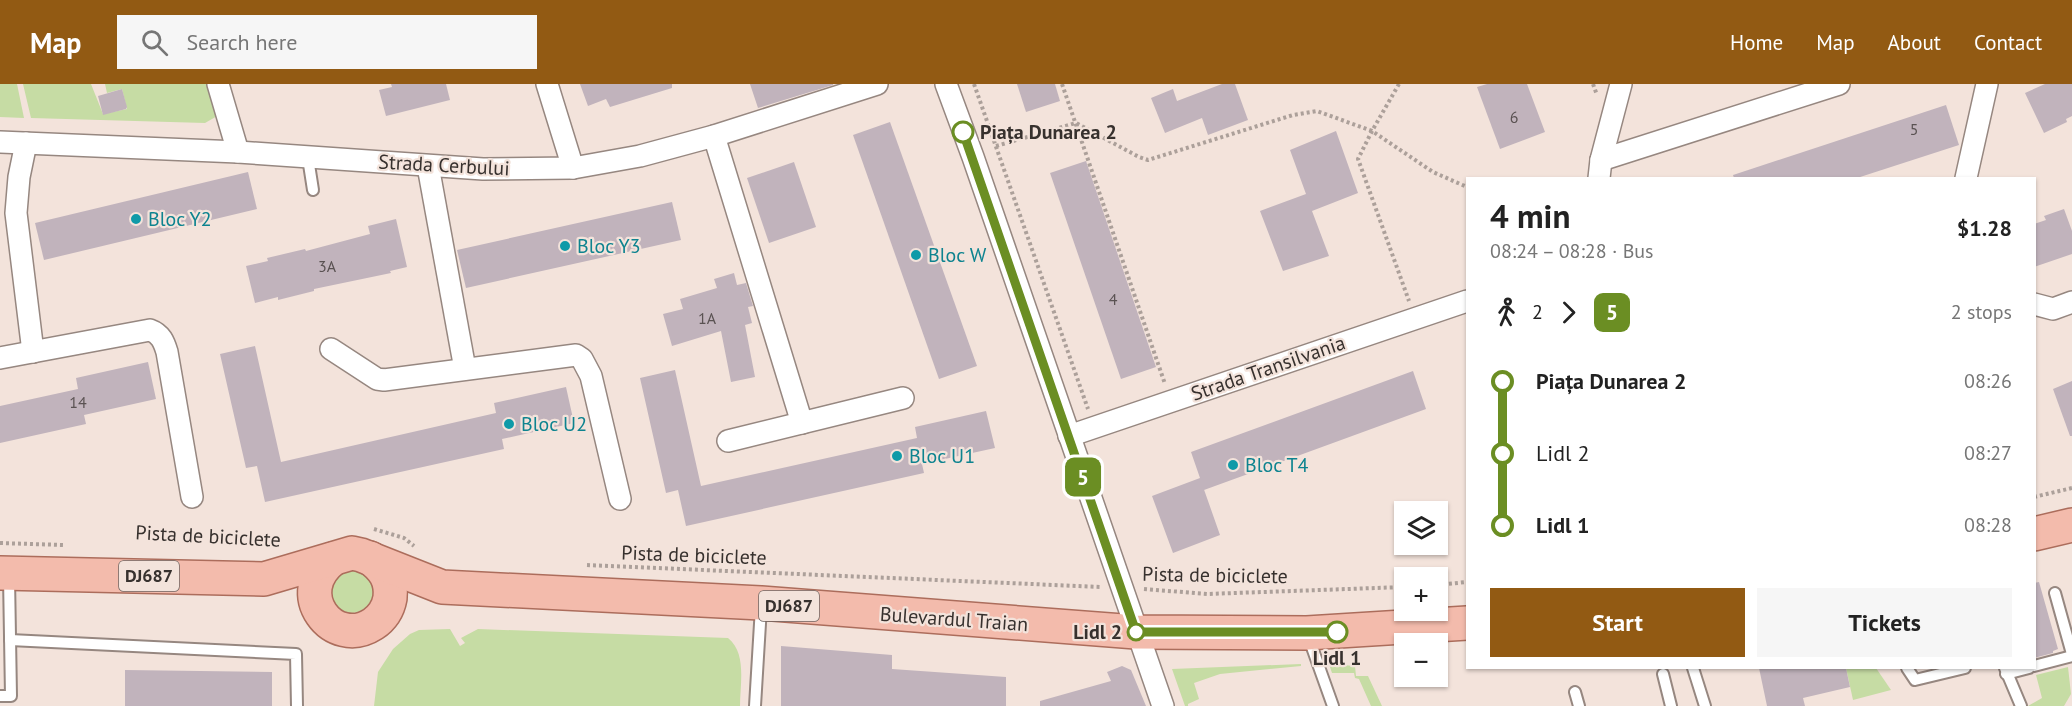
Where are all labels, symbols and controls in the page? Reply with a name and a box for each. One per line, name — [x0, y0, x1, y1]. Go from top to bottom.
search box — [117, 15, 537, 69]
text: Map — [30, 24, 81, 61]
icon: search — [138, 26, 171, 59]
text: Search here — [186, 28, 297, 56]
text: Home — [1730, 29, 1783, 56]
text: Map — [1816, 29, 1855, 56]
text: About — [1888, 29, 1941, 56]
text: Contact — [1974, 29, 2042, 56]
house number: 6 — [1510, 107, 1518, 127]
place label: Piața Dunarea 2 — [980, 119, 1117, 145]
house number: 5 — [1910, 119, 1918, 139]
marker: Piața Dunarea 2 — [952, 121, 974, 143]
street label: Strada Cerbului — [378, 149, 510, 181]
text: 4 min — [1490, 194, 1571, 237]
place label: Bloc Y2 — [148, 206, 212, 232]
marker: Bloc Y2 — [129, 212, 143, 226]
text: $1.28 — [1957, 214, 2012, 242]
place label: Bloc Y3 — [577, 233, 641, 259]
text: 08:24 – 08:28 · Bus — [1490, 238, 1654, 264]
marker: Bloc Y3 — [558, 239, 572, 253]
place label: Bloc W — [928, 242, 987, 268]
marker: Bloc W — [909, 248, 923, 262]
house number: 3A — [318, 256, 337, 276]
house number: 4 — [1109, 289, 1118, 309]
icon: walk — [1490, 296, 1523, 329]
icon: forward — [1552, 296, 1585, 329]
text: 2 — [1532, 299, 1543, 325]
text: 5 — [1606, 299, 1618, 326]
text: 2 stops — [1951, 299, 2012, 325]
house number: 1A — [698, 308, 717, 328]
street label: Strada Transilvania — [1187, 329, 1349, 407]
text: Piața Dunarea 2 — [1536, 367, 1686, 395]
text: 08:26 — [1964, 368, 2012, 394]
house number: 14 — [69, 392, 87, 412]
place label: Bloc U2 — [521, 411, 587, 437]
marker: Bloc U2 — [502, 417, 516, 431]
text: Lidl 2 — [1536, 439, 1589, 467]
text: 08:27 — [1964, 440, 2012, 466]
place label: Bloc U1 — [909, 443, 975, 469]
marker: Bloc U1 — [890, 449, 904, 463]
place label: Bloc T4 — [1245, 452, 1309, 478]
line badge: 5 — [1064, 458, 1102, 496]
marker: Bloc T4 — [1226, 458, 1240, 472]
text: 5 — [1077, 464, 1089, 491]
map controls — [1394, 501, 1448, 687]
button: layers — [1394, 501, 1448, 555]
text: Lidl 1 — [1536, 511, 1590, 539]
text: 08:28 — [1964, 512, 2012, 538]
street label: Pista de biciclete — [135, 519, 281, 553]
street label: Pista de biciclete — [621, 539, 767, 571]
road number: DJ687 — [119, 561, 179, 591]
street label: Pista de biciclete — [1142, 561, 1288, 589]
button: + — [1394, 567, 1448, 621]
button: Start — [1490, 588, 1745, 657]
button: Tickets — [1757, 588, 2012, 657]
road number: DJ687 — [759, 591, 819, 621]
street label: Bulevardul Traian — [879, 601, 1029, 637]
place label: Lidl 2 — [1073, 619, 1122, 645]
marker: Lidl 1 — [1326, 621, 1348, 643]
marker: Lidl 2 — [1127, 623, 1145, 641]
button: − — [1394, 633, 1448, 687]
place label: Lidl 1 — [1313, 645, 1361, 671]

